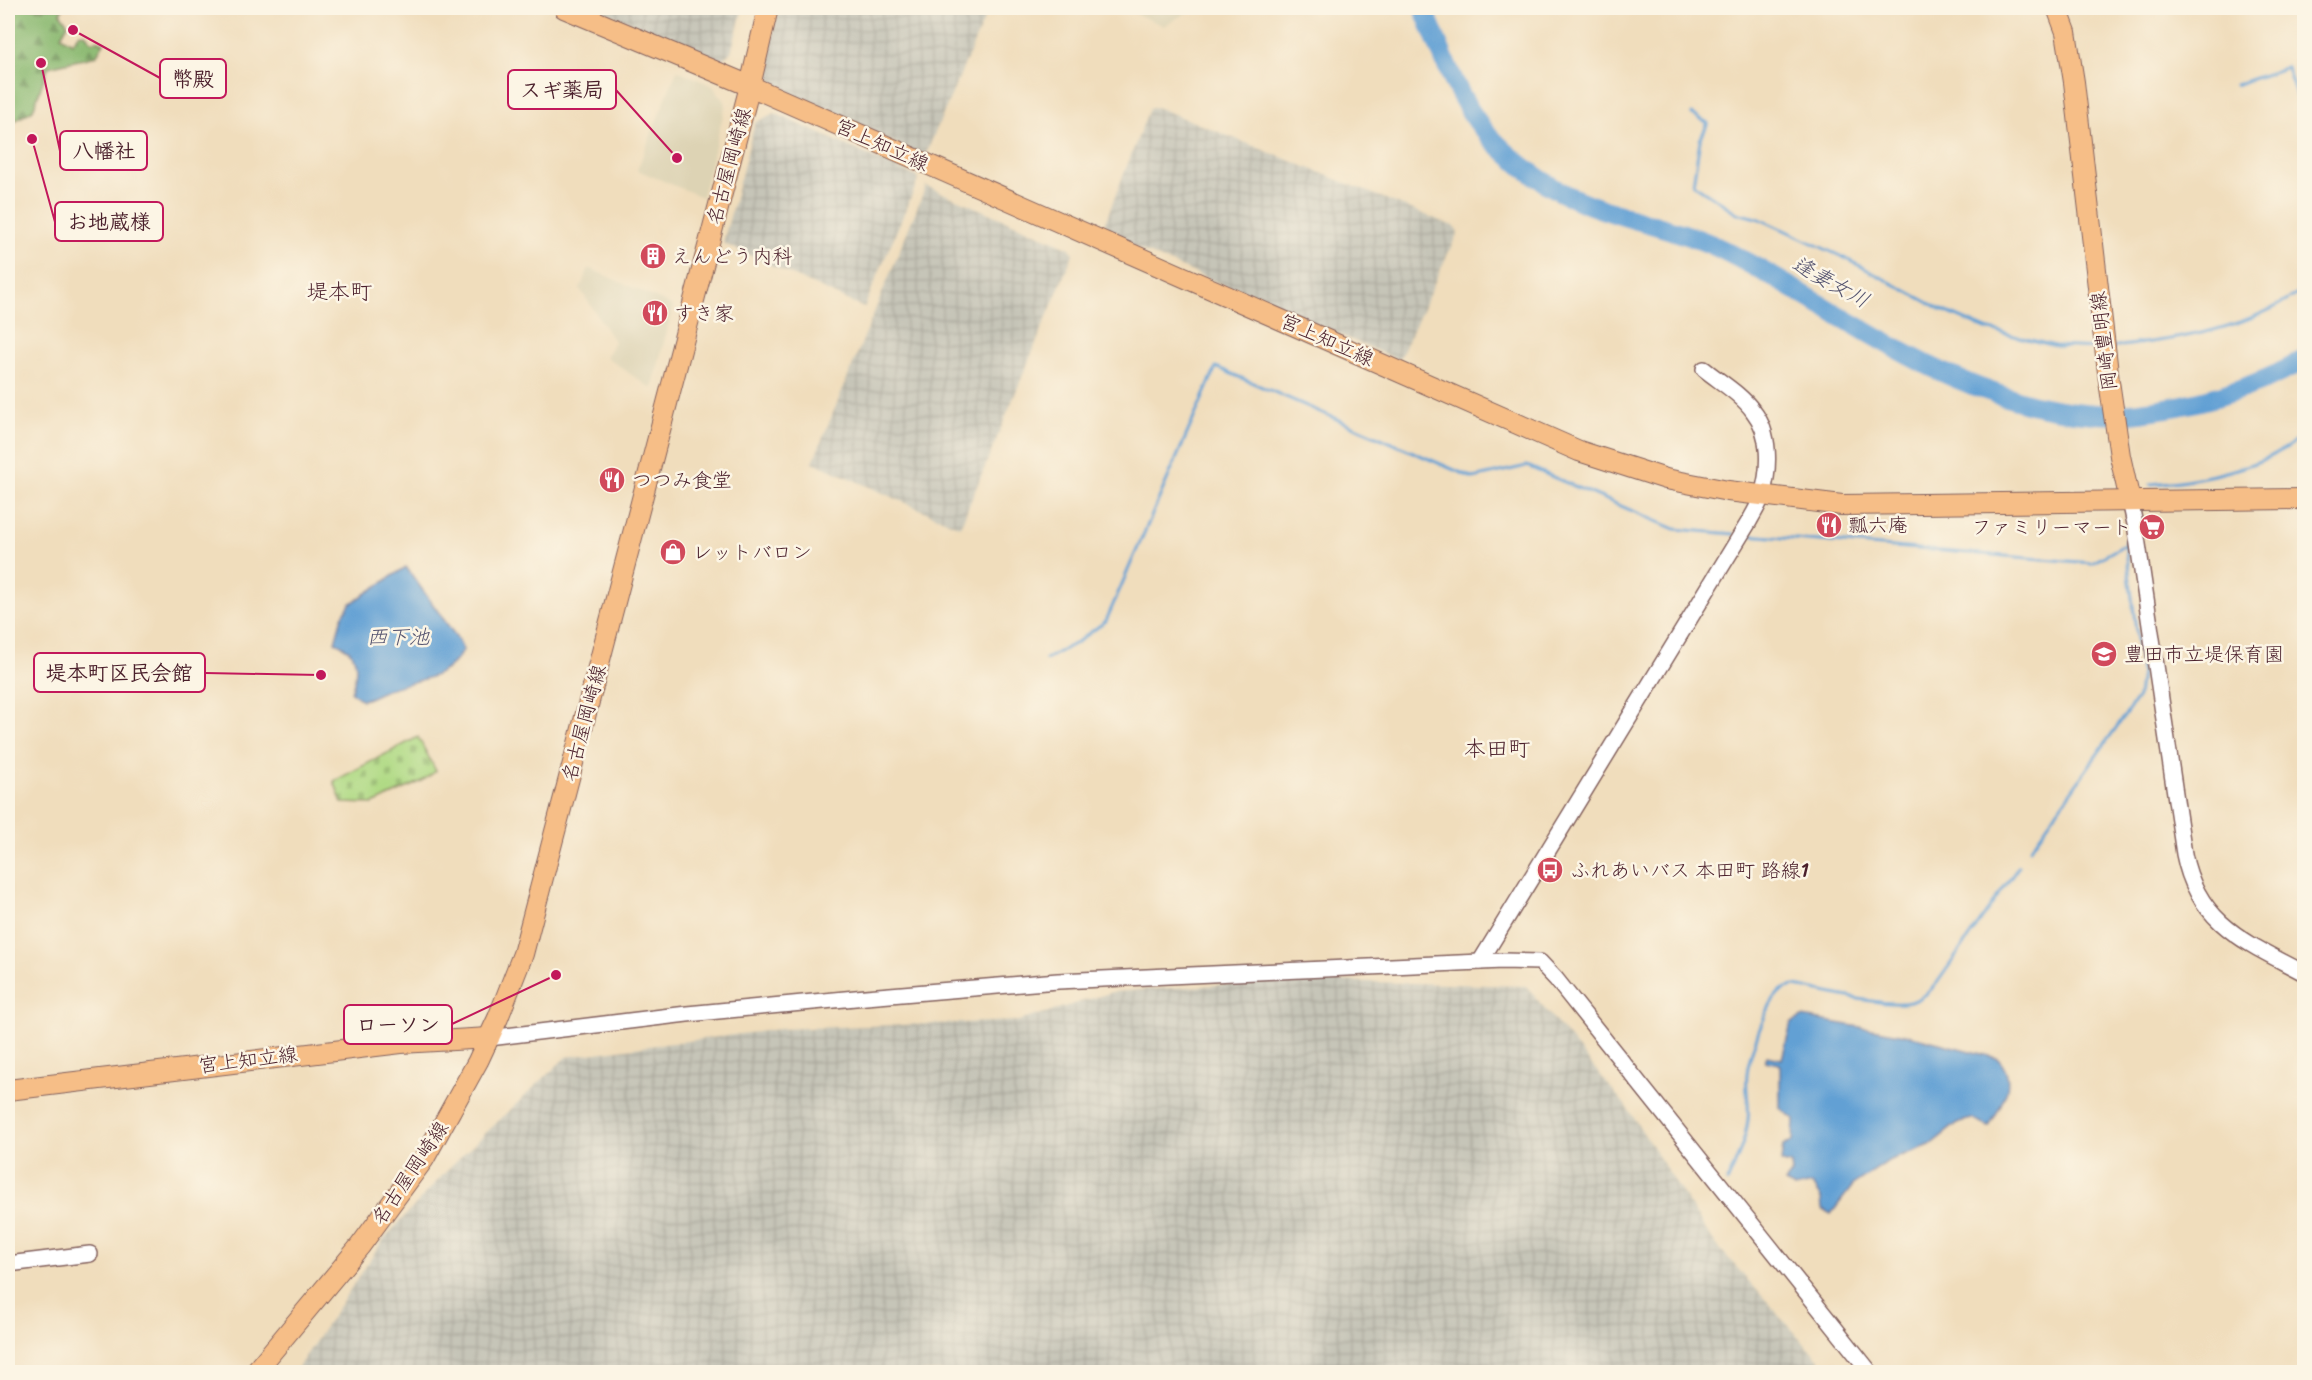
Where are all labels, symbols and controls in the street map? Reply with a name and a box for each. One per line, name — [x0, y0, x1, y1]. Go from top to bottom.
callout: 幣殿 — [160, 59, 226, 98]
text: 幣殿 — [172, 60, 214, 98]
callout: スギ薬局 — [508, 70, 616, 109]
text: スギ薬局 — [520, 71, 604, 109]
street label: 名古屋岡崎線 — [697, 104, 761, 228]
street label: 宮上知立線 — [829, 109, 935, 181]
callout: 八幡社 — [60, 131, 147, 170]
text: 八幡社 — [73, 132, 136, 170]
callout: お地蔵様 — [55, 202, 163, 241]
text: お地蔵様 — [67, 203, 151, 241]
place label: えんどう内科 — [672, 239, 792, 274]
building icon: えんどう内科 — [638, 241, 668, 271]
water label: 逢妻女川 — [1785, 245, 1877, 319]
district label: 堤本町 — [306, 272, 372, 311]
street label: 岡崎豊明線 — [2081, 289, 2127, 393]
place label: すき家 — [674, 296, 734, 331]
restaurant icon: すき家 — [640, 298, 670, 328]
street label: 宮上知立線 — [1274, 304, 1380, 376]
place label: つつみ食堂 — [632, 463, 732, 498]
restaurant icon: つつみ食堂 — [597, 465, 627, 495]
place label: 瓢六庵 — [1848, 508, 1908, 543]
restaurant icon: 瓢六庵 — [1814, 510, 1844, 540]
place label: ファミリーマート — [1972, 510, 2132, 545]
supermarket icon: ファミリーマート — [2137, 512, 2167, 542]
place label: レットバロン — [692, 535, 812, 570]
shop icon: レットバロン — [658, 537, 688, 567]
water label: 西下池 — [367, 618, 430, 656]
place label: 豊田市立堤保育園 — [2124, 637, 2284, 672]
school or university icon: 豊田市立堤保育園 — [2089, 639, 2119, 669]
callout: 堤本町区民会館 — [34, 653, 205, 692]
text: 堤本町区民会館 — [46, 654, 193, 692]
street label: 名古屋岡崎線 — [552, 661, 616, 785]
district label: 本田町 — [1464, 729, 1530, 768]
place label: ふれあいバス 本田町 路線1 — [1570, 853, 1809, 888]
bus stop icon: ふれあいバス 本田町 路線1 — [1535, 855, 1565, 885]
callout: ローソン — [344, 1005, 452, 1044]
text: ローソン — [356, 1006, 440, 1044]
street label: 宮上知立線 — [196, 1037, 300, 1083]
street label: 名古屋岡崎線 — [362, 1113, 458, 1233]

